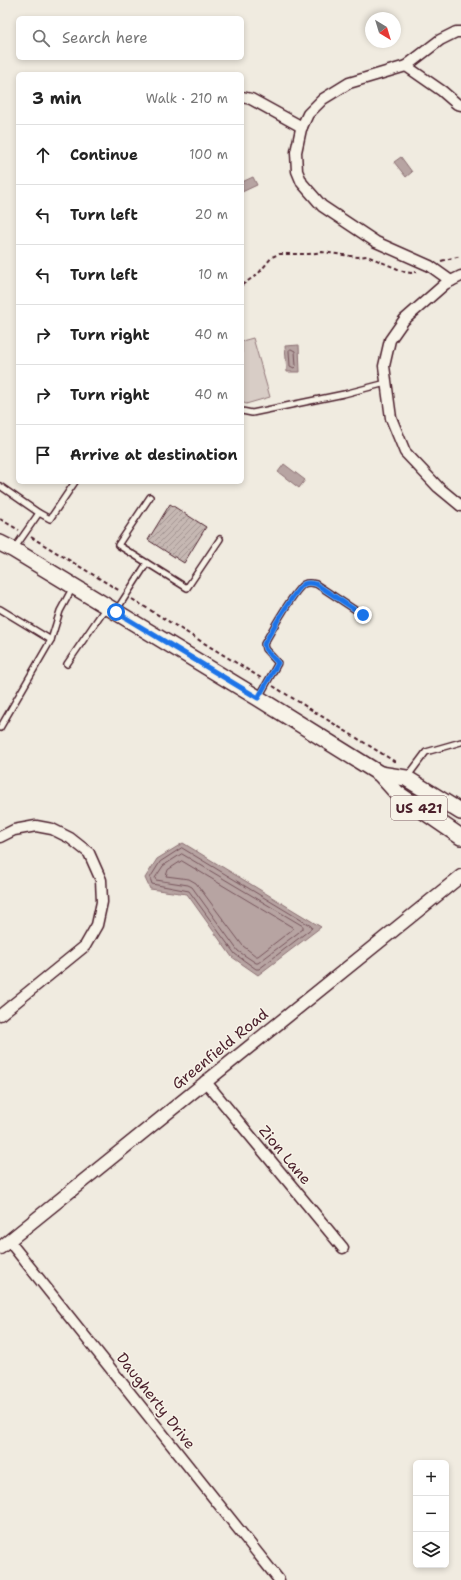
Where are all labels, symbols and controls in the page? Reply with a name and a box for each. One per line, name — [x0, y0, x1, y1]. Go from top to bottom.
north arrow — [365, 12, 401, 48]
search box — [16, 16, 244, 60]
icon: search — [30, 27, 52, 49]
text: Search here — [62, 28, 148, 48]
text: 3 min — [32, 87, 82, 109]
text: Walk · 210 m — [146, 90, 228, 107]
icon: ahead — [32, 144, 54, 166]
text: Continue — [70, 145, 138, 165]
text: 100 m — [189, 146, 228, 163]
icon: left — [32, 204, 54, 226]
text: Turn left — [70, 205, 138, 225]
text: 20 m — [195, 206, 228, 223]
icon: left — [32, 264, 54, 286]
text: Turn left — [70, 265, 138, 285]
text: 10 m — [198, 266, 228, 283]
icon: right — [32, 324, 54, 346]
text: Turn right — [70, 325, 150, 345]
text: 40 m — [194, 326, 228, 343]
icon: right — [32, 384, 54, 406]
text: Turn right — [70, 385, 150, 405]
text: 40 m — [194, 386, 228, 403]
icon: arrive — [32, 444, 54, 466]
text: Arrive at destination — [70, 445, 238, 465]
route start — [107, 603, 125, 621]
route end — [354, 606, 372, 624]
road number: US 421 — [391, 796, 447, 820]
street label: Greenfield Road — [168, 1004, 273, 1094]
street label: Zion Lane — [254, 1121, 316, 1189]
street label: Daugherty Drive — [112, 1349, 200, 1453]
map controls — [413, 1460, 449, 1568]
button: + — [413, 1460, 449, 1496]
button: − — [413, 1496, 449, 1532]
button: layers — [413, 1532, 449, 1568]

